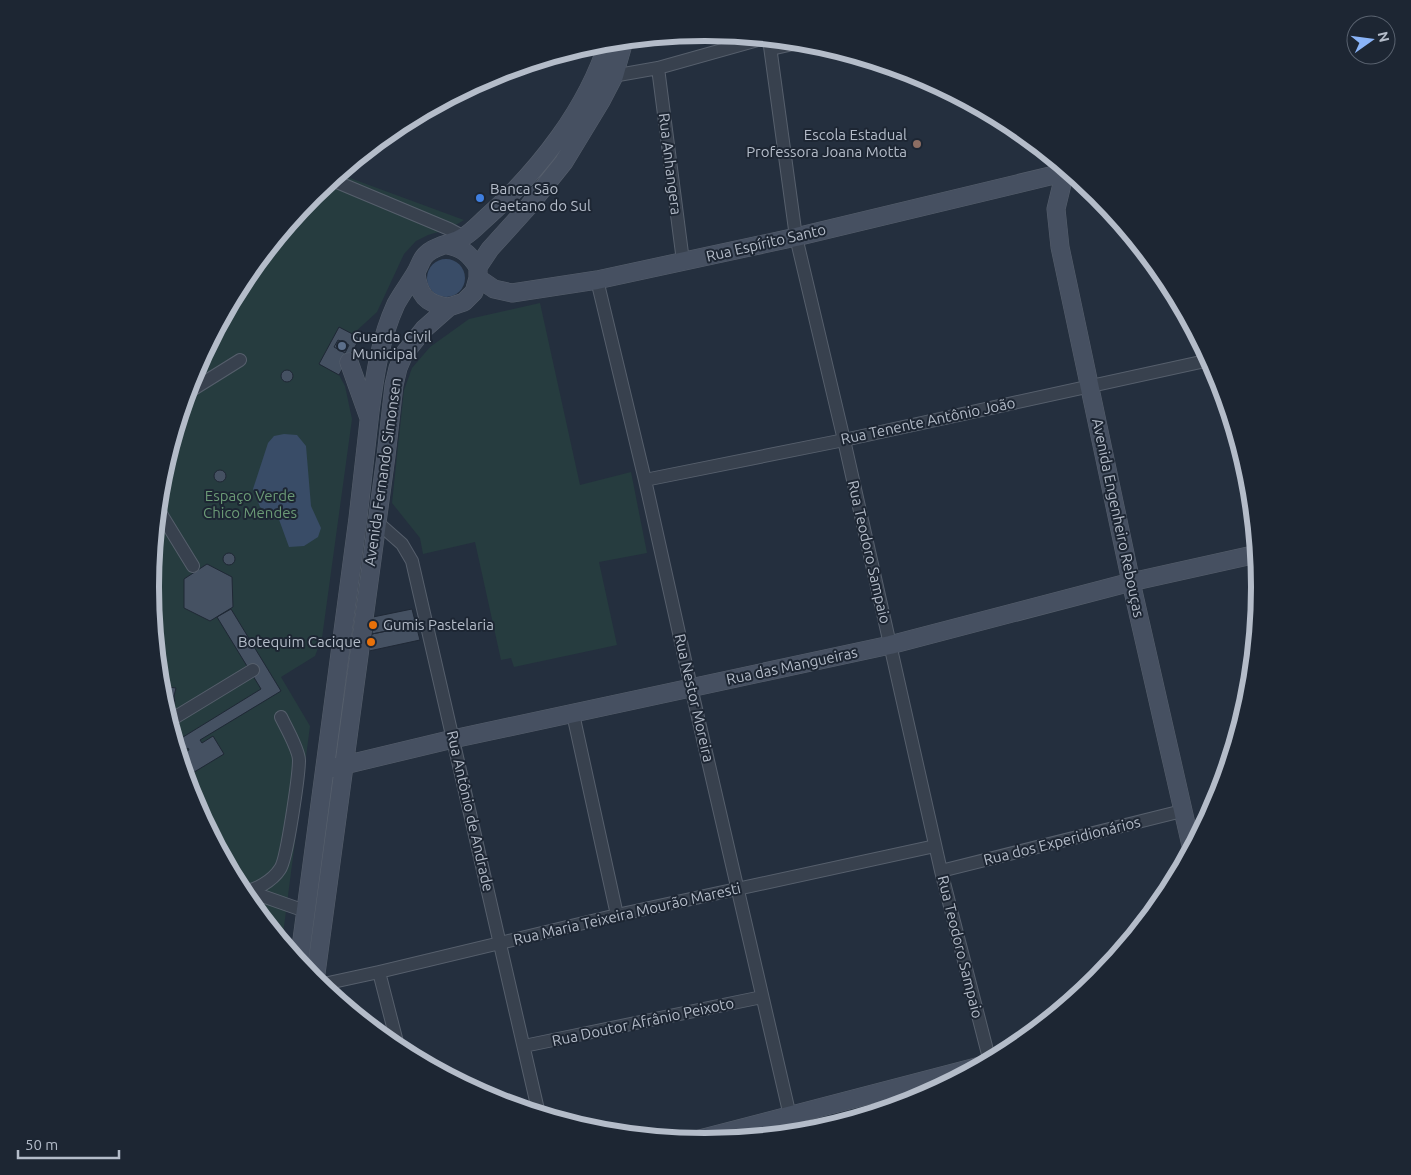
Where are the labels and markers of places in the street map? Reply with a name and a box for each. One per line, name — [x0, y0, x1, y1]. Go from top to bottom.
place label: Escola Estadual Professora Joana Motta — [746, 126, 907, 160]
marker: Escola Estadual Professora Joana Motta — [911, 138, 923, 150]
place label: Banca São Caetano do Sul — [490, 180, 591, 214]
marker: Banca São Caetano do Sul — [474, 192, 486, 204]
place label: Guarda Civil Municipal — [352, 328, 432, 362]
marker: Guarda Civil Municipal — [336, 340, 348, 352]
place label: Gumis Pastelaria — [383, 616, 494, 633]
marker: Gumis Pastelaria — [367, 619, 379, 631]
place label: Botequim Cacique — [238, 633, 361, 650]
marker: Botequim Cacique — [365, 636, 377, 648]

